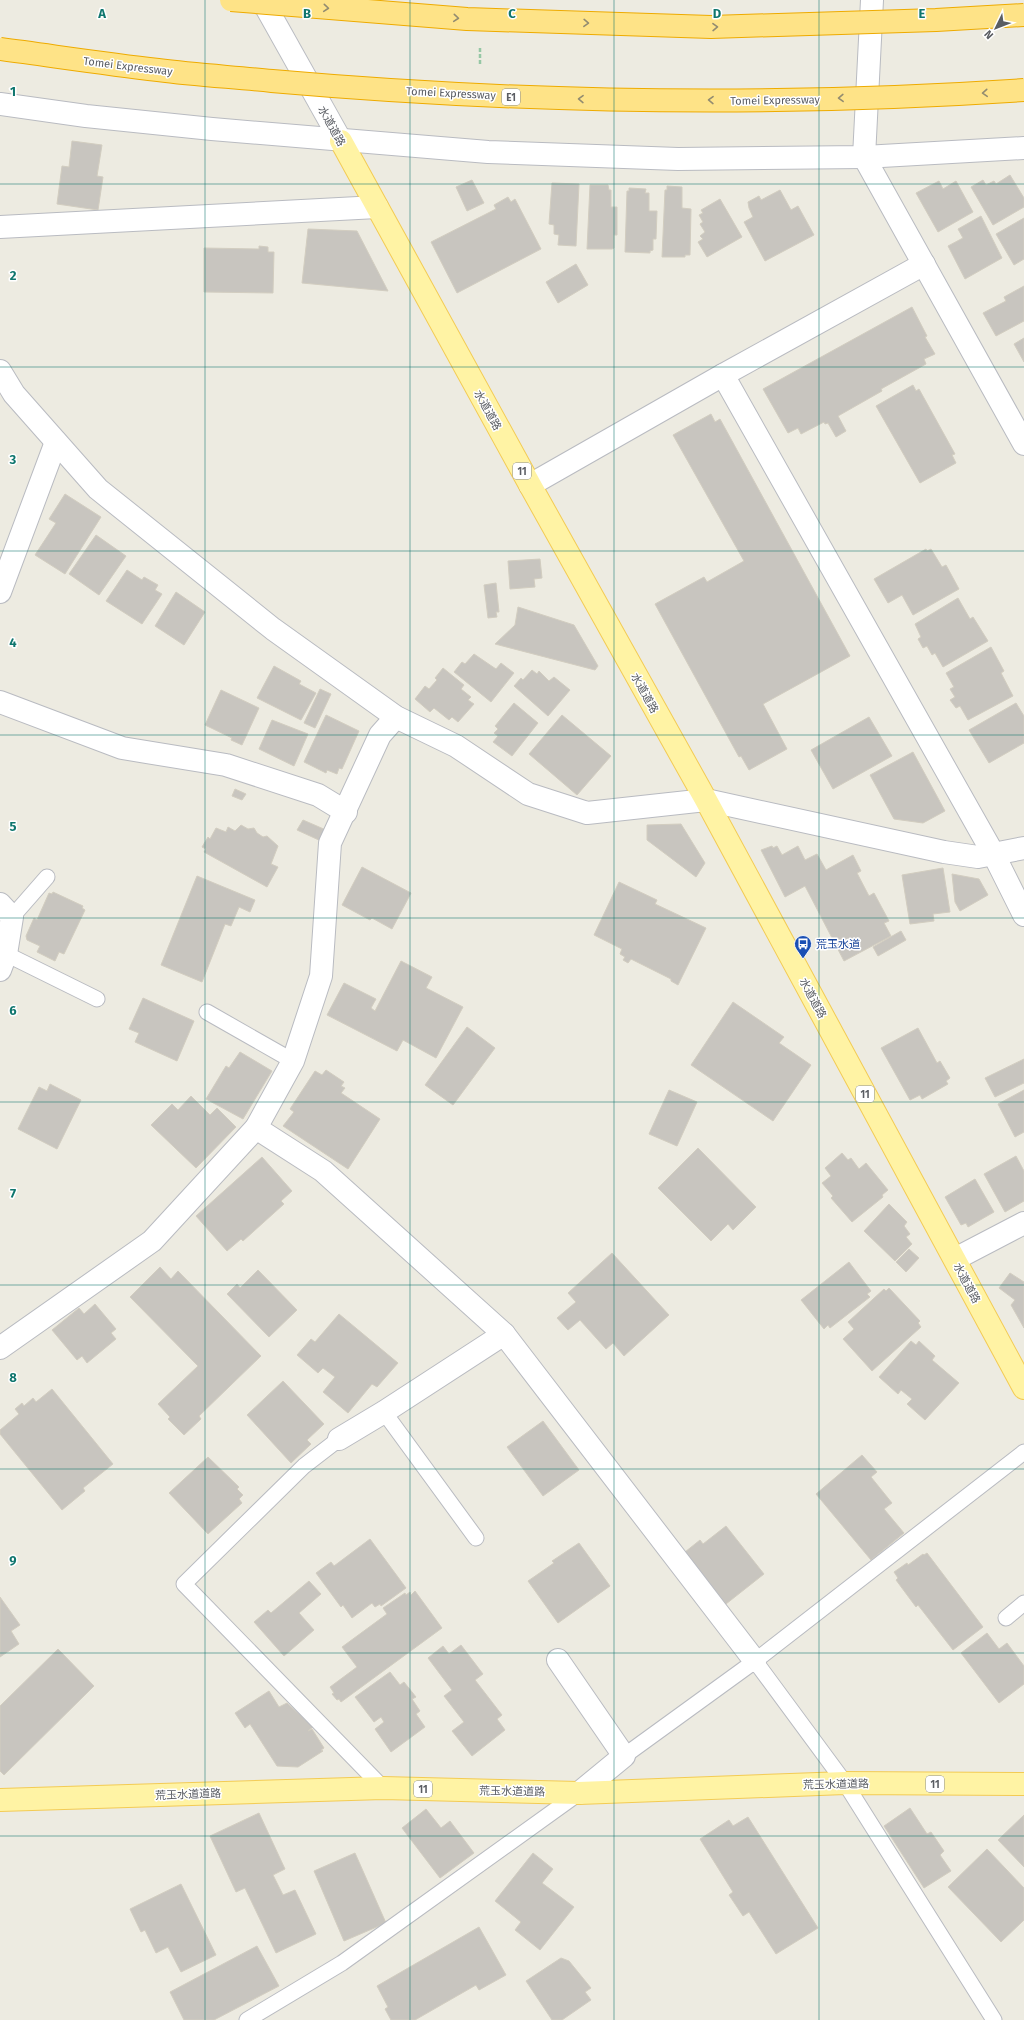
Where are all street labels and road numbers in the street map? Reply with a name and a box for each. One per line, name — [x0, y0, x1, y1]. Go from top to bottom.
street label: Tomei Expressway — [83, 55, 174, 78]
street label: Tomei Expressway — [406, 85, 497, 102]
road number: E1 — [502, 89, 520, 105]
street label: Tomei Expressway — [730, 93, 821, 108]
street label: 水道道路 — [315, 104, 348, 149]
street label: 水道道路 — [471, 388, 504, 433]
road number: 11 — [513, 463, 531, 479]
street label: 水道道路 — [628, 671, 661, 716]
street label: 水道道路 — [796, 976, 829, 1021]
road number: 11 — [856, 1086, 874, 1102]
street label: 水道道路 — [950, 1261, 983, 1306]
road number: 11 — [926, 1776, 944, 1792]
street label: 荒玉水道道路 — [803, 1777, 869, 1792]
road number: 11 — [414, 1781, 432, 1797]
street label: 荒玉水道道路 — [479, 1784, 545, 1799]
street label: 荒玉水道道路 — [155, 1787, 221, 1802]

